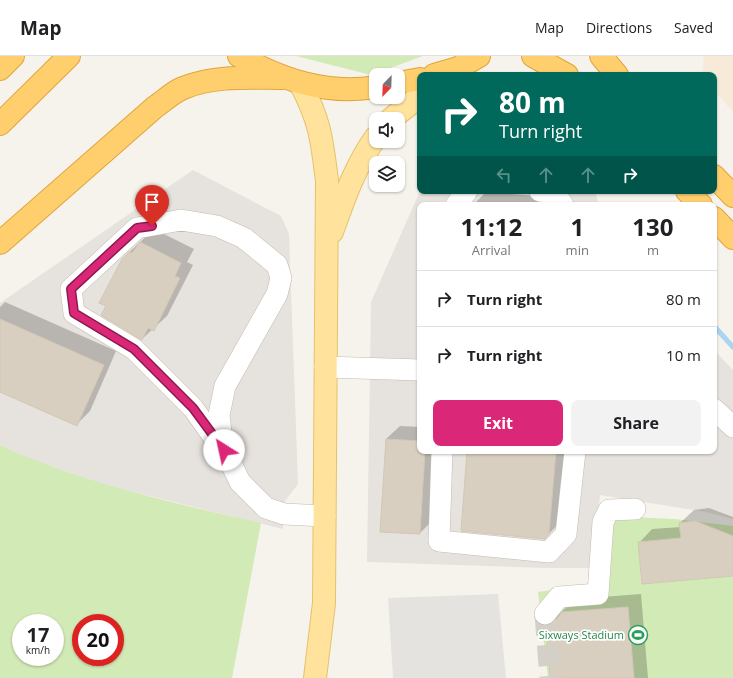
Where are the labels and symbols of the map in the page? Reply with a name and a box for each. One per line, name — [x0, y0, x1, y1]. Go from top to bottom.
north arrow — [369, 68, 405, 104]
pin — [135, 185, 169, 226]
position arrow — [203, 429, 245, 471]
speed limit sign: 20 — [72, 614, 124, 666]
sports icon: Sixways Stadium — [627, 624, 649, 646]
place label: Sixways Stadium — [539, 627, 624, 642]

